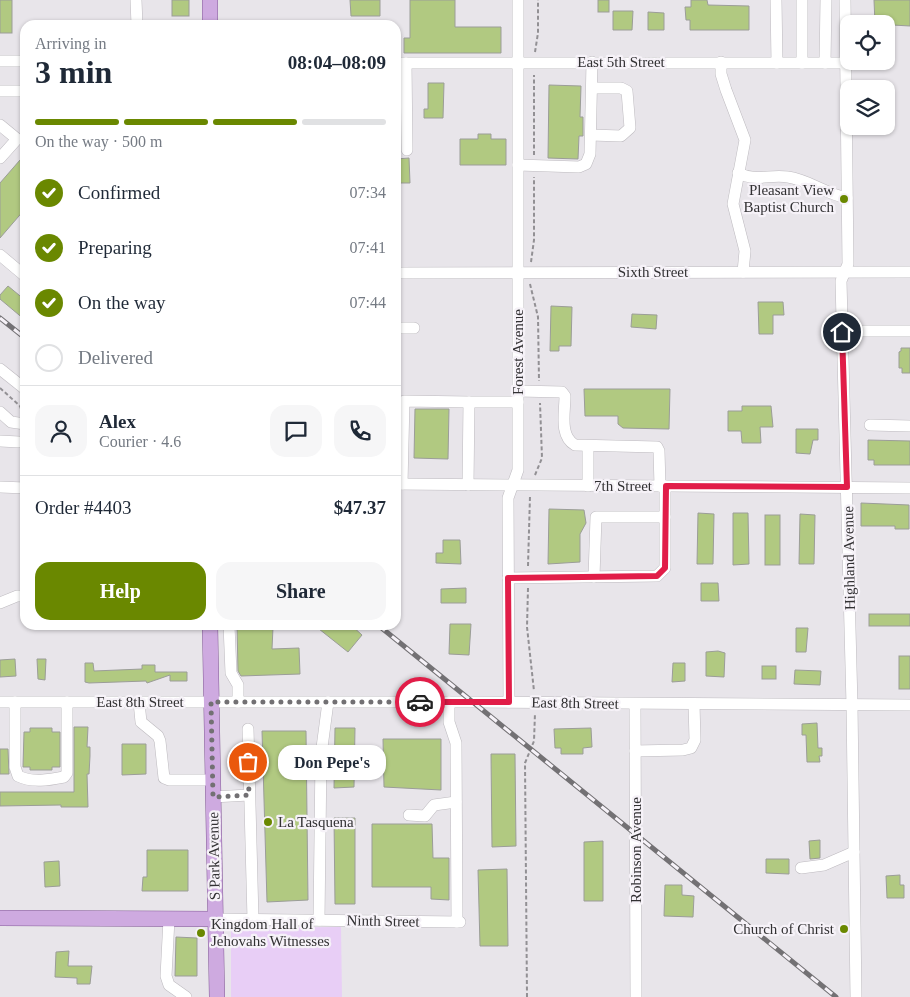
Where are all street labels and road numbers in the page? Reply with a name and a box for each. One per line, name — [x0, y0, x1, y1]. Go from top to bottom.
street label: East 5th Street — [577, 54, 666, 70]
street label: Sixth Street — [618, 264, 689, 280]
street label: Forest Avenue — [510, 309, 526, 395]
street label: 7th Street — [594, 478, 653, 494]
street label: Highland Avenue — [840, 505, 858, 610]
street label: East 8th Street — [96, 694, 185, 710]
street label: East 8th Street — [531, 694, 620, 712]
street label: Robinson Avenue — [628, 797, 644, 903]
street label: S Park Avenue — [205, 812, 223, 900]
street label: Ninth Street — [346, 912, 420, 930]

